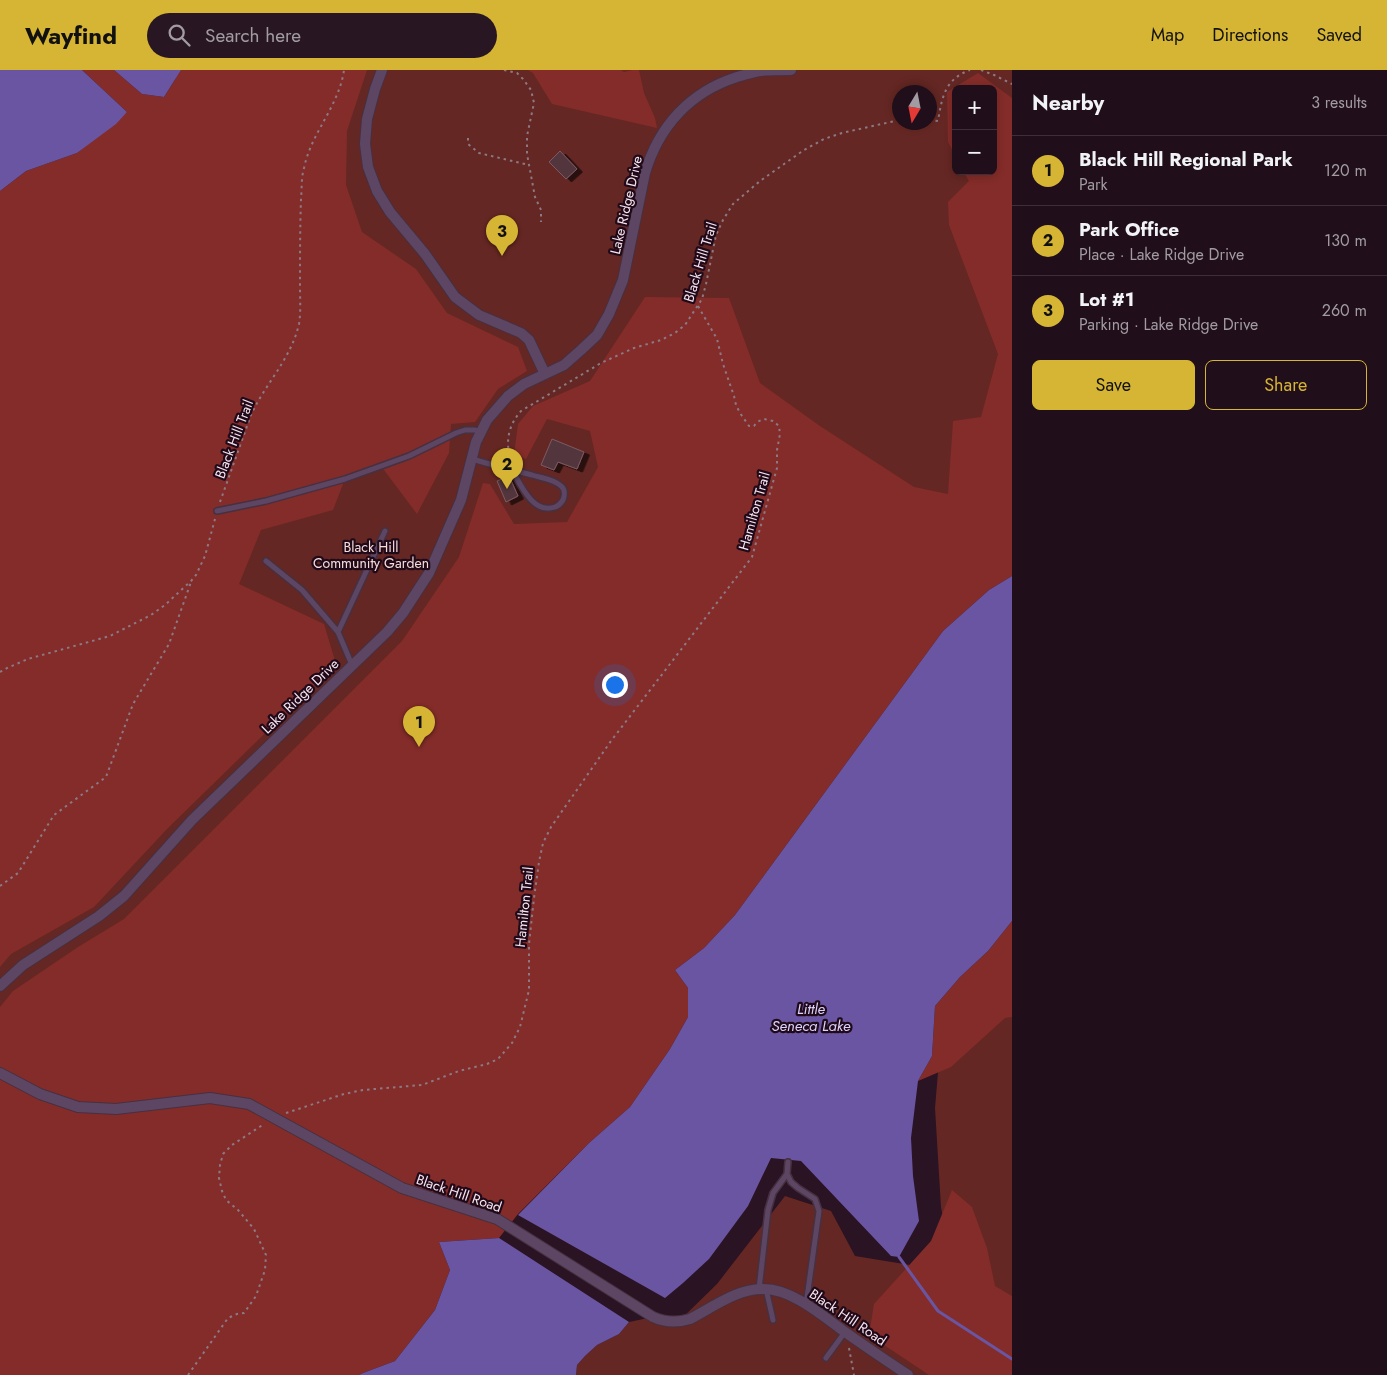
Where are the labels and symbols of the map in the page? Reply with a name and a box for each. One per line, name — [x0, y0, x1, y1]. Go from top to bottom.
north arrow — [892, 85, 937, 130]
street label: Lake Ridge Drive — [605, 154, 647, 256]
pin: 3 — [486, 215, 518, 256]
street label: Black Hill Trail — [678, 219, 722, 305]
street label: Black Hill Trail — [210, 397, 258, 481]
pin: 2 — [491, 448, 523, 489]
street label: Hamilton Trail — [733, 469, 775, 553]
park label: Black Hill Community Garden — [313, 537, 429, 573]
street label: Lake Ridge Drive — [257, 654, 343, 738]
your location — [602, 672, 628, 698]
pin: 1 — [403, 706, 435, 747]
street label: Hamilton Trail — [510, 866, 538, 948]
water label: Little Seneca Lake — [772, 998, 851, 1037]
street label: Black Hill Road — [414, 1169, 504, 1217]
street label: Black Hill Road — [805, 1284, 891, 1350]

